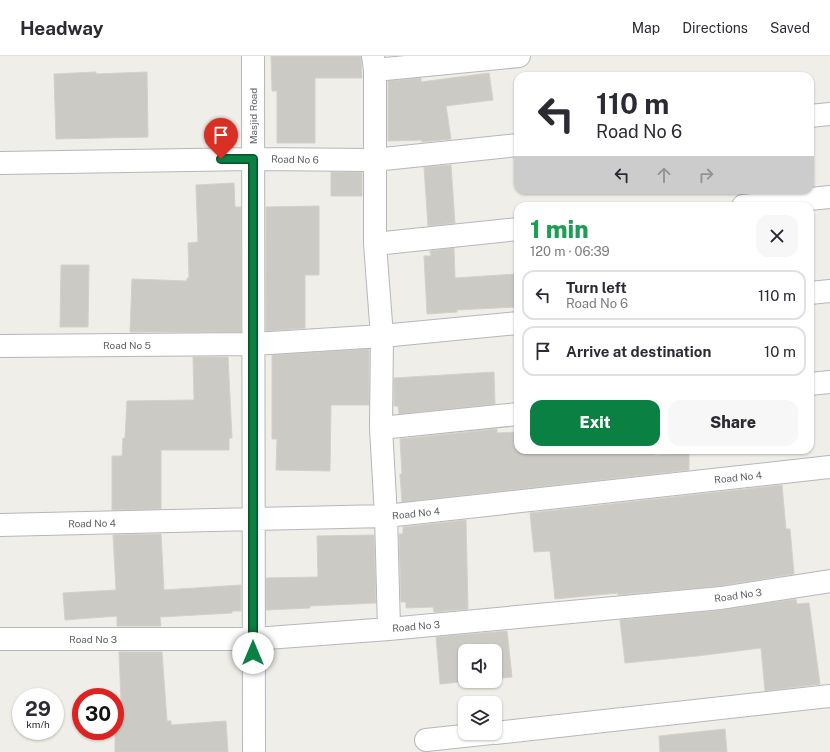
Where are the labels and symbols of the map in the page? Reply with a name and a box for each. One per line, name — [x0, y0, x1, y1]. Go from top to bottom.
street label: Masjid Road — [247, 88, 259, 144]
pin — [204, 118, 238, 159]
street label: Road No 6 — [271, 153, 319, 165]
street label: Road No 5 — [103, 339, 151, 351]
street label: Road No 4 — [714, 469, 762, 485]
street label: Road No 4 — [392, 505, 440, 521]
street label: Road No 4 — [68, 517, 116, 529]
street label: Road No 3 — [713, 586, 763, 604]
street label: Road No 3 — [392, 618, 440, 634]
position arrow — [232, 632, 274, 674]
street label: Road No 3 — [69, 633, 117, 645]
speed limit sign: 30 — [72, 688, 124, 740]

